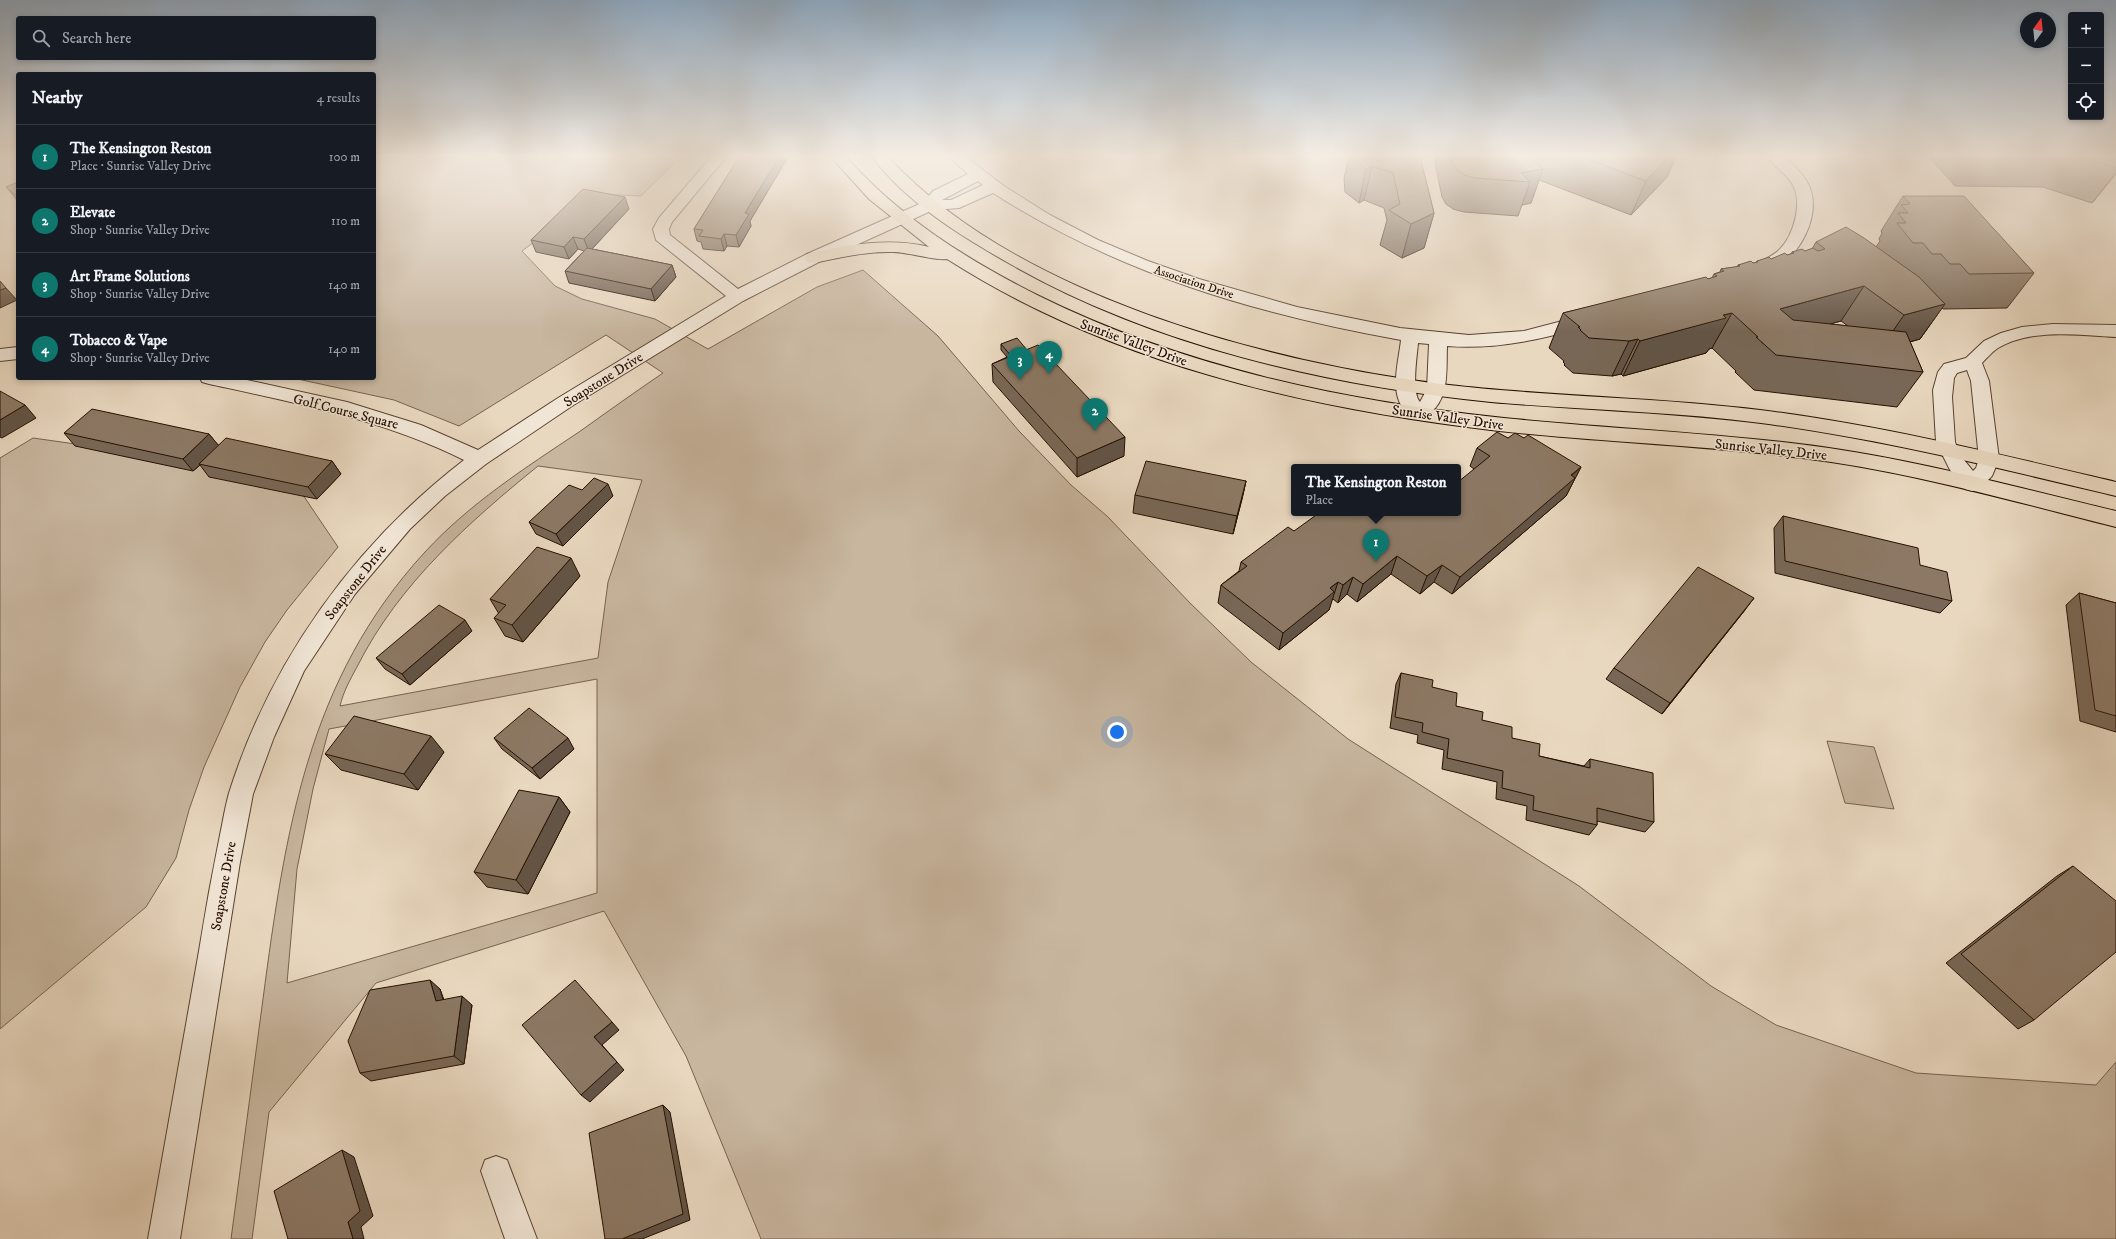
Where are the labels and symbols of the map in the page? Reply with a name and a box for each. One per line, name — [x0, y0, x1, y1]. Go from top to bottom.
north arrow — [2020, 12, 2056, 48]
street label: Association Drive — [1152, 262, 1236, 302]
street label: Sunrise Valley Drive — [1078, 315, 1190, 371]
pin: 4 — [1036, 341, 1062, 374]
pin: 3 — [1007, 347, 1033, 380]
street label: Soapstone Drive — [560, 348, 647, 411]
street label: Golf Course Square — [291, 390, 400, 434]
pin: 2 — [1082, 398, 1108, 431]
street label: Sunrise Valley Drive — [1391, 401, 1505, 435]
street label: Sunrise Valley Drive — [1714, 435, 1828, 465]
pin: 1 — [1363, 529, 1389, 562]
street label: Soapstone Drive — [321, 541, 391, 624]
your location — [1107, 722, 1127, 742]
street label: Soapstone Drive — [207, 840, 241, 932]

